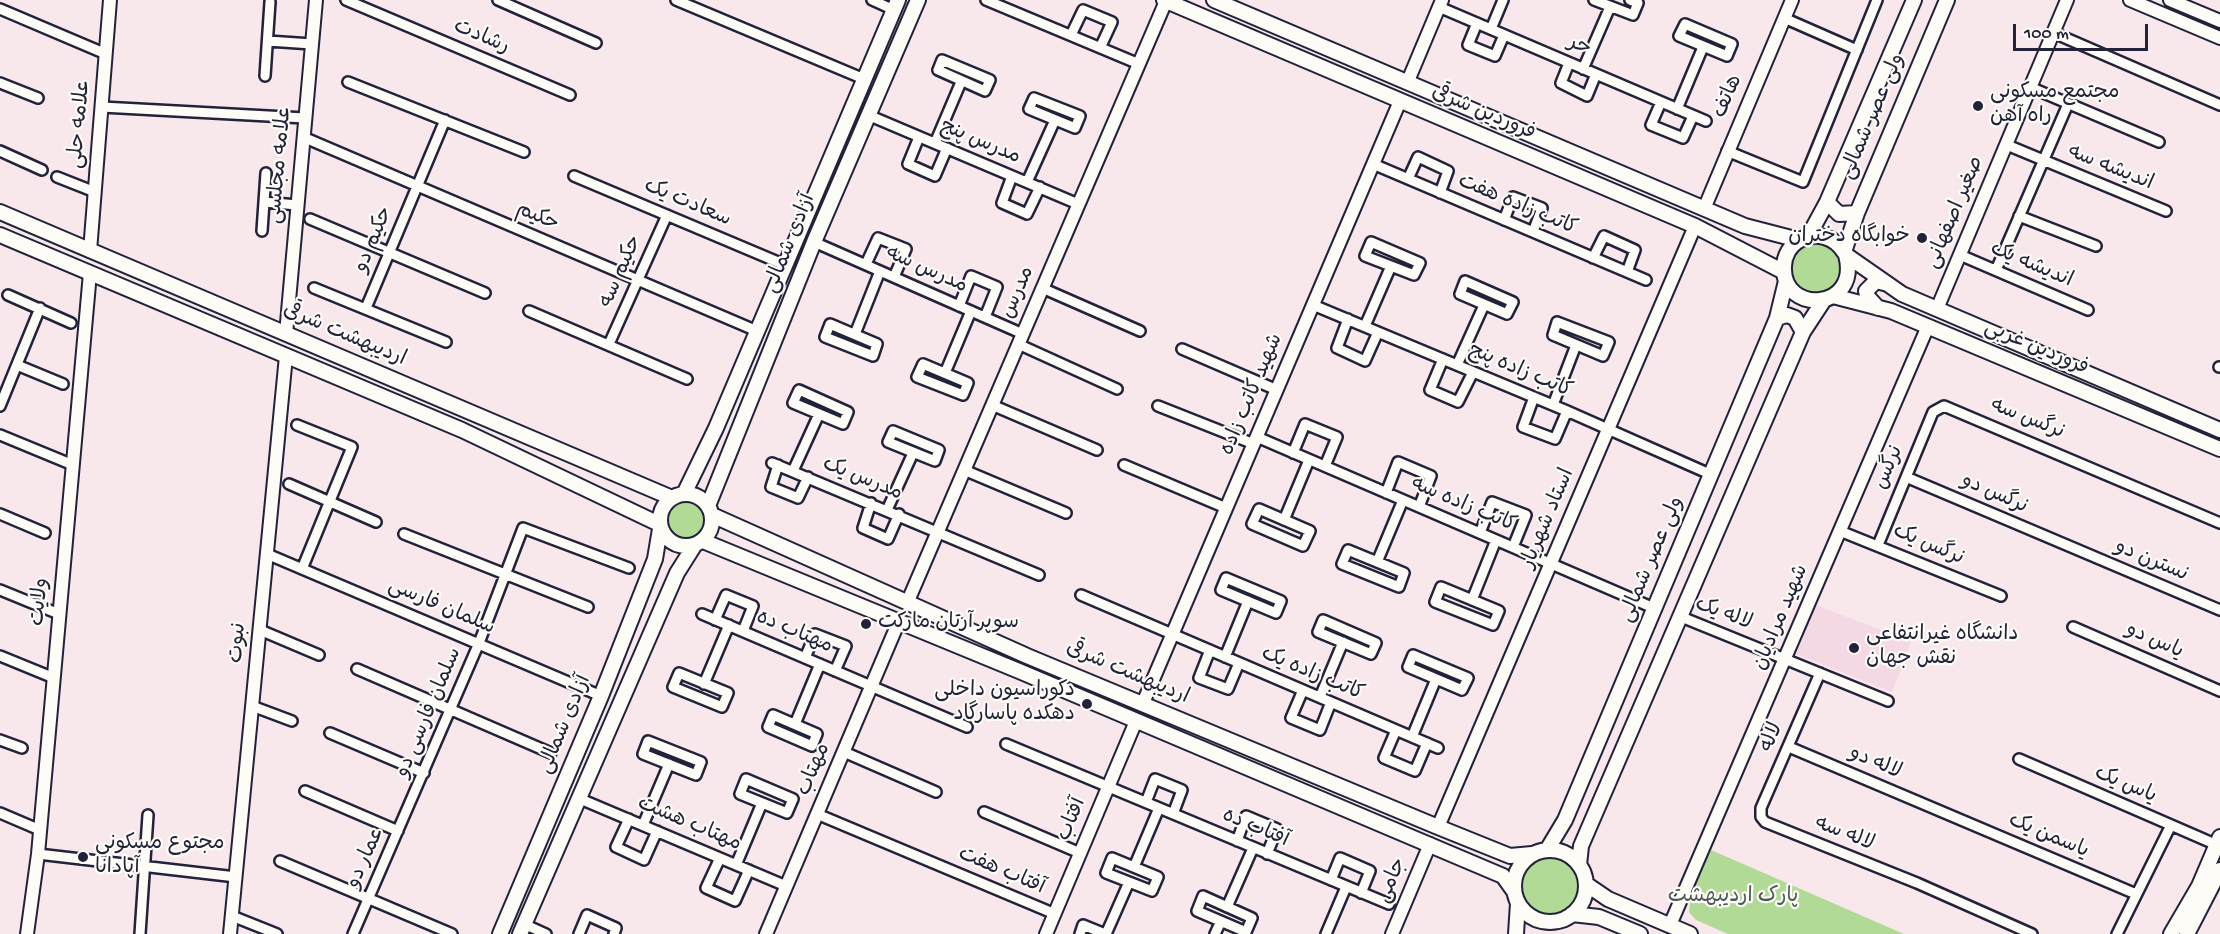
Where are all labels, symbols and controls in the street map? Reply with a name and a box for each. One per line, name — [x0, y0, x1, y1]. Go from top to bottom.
scale bar — [2016, 12, 2151, 50]
street label: رشادت — [449, 15, 513, 61]
text: 100 m — [2024, 24, 2069, 45]
street label: حر — [1563, 31, 1595, 63]
street label: ولی عصر شمالی — [1836, 50, 1912, 184]
street label: هاتف — [1709, 72, 1749, 122]
street label: علامه حلی — [65, 78, 97, 170]
street label: فروردین شرقی — [1427, 81, 1539, 147]
place label: مجتمع مسکونی راه آهن — [1990, 81, 2120, 131]
marker: مجتمع مسکونی راه آهن — [1971, 99, 1985, 113]
street label: علامه مجلسی — [263, 105, 299, 225]
street label: مدرس پنج — [936, 115, 1024, 171]
street label: اندیشه سه — [2063, 140, 2157, 198]
street label: صغیر اصفهانی — [1921, 153, 1991, 273]
street label: کاتب زاده هفت — [1454, 170, 1580, 242]
street label: سعادت یک — [640, 174, 734, 234]
street label: آزادی شمالی — [760, 191, 822, 297]
street label: حکیم — [512, 198, 562, 238]
street label: حکیم دو — [350, 203, 400, 277]
place label: خوابگاه دختران — [1788, 225, 1910, 251]
marker: خوابگاه دختران — [1915, 231, 1929, 245]
street label: حکیم سه — [595, 232, 649, 312]
street label: اندیشه یک — [1986, 237, 2076, 295]
street label: مدرس سه — [881, 242, 971, 300]
street label: مدرس — [997, 263, 1041, 323]
street label: اردیبهشت شرقی — [279, 299, 409, 373]
street label: فروردین غربی — [1980, 316, 2092, 382]
street label: شهید کاتب زاده — [1216, 330, 1290, 460]
street label: کاتب زاده پنج — [1464, 339, 1576, 405]
street label: نرگس سه — [1986, 394, 2068, 446]
street label: نرگس — [1870, 442, 1910, 494]
street label: مدرس یک — [818, 453, 906, 507]
street label: استاد شهریار — [1517, 465, 1581, 573]
street label: نرگس دو — [1957, 469, 2031, 521]
street label: کاتب زاده سه — [1407, 473, 1519, 539]
street label: ولی عصر شمالی — [1615, 493, 1691, 627]
street label: نرگس یک — [1889, 520, 1967, 572]
street label: نسترن دو — [2111, 535, 2191, 589]
street label: شهید مرادیان — [1748, 561, 1816, 675]
street label: سلمان فارسی — [384, 574, 498, 642]
street label: ولایت — [26, 577, 56, 627]
street label: لاله یک — [1691, 593, 1755, 637]
street label: مهتاب ده — [752, 606, 836, 660]
place label: سوپر آرتان مارکت — [878, 611, 1019, 637]
marker: سوپر آرتان مارکت — [859, 617, 873, 631]
street label: یاس دو — [2121, 618, 2187, 666]
street label: نبوت — [225, 622, 253, 664]
place label: دانشگاه غیرانتفاعی نقش جهان — [1866, 623, 2019, 673]
street label: اردیبهشت شرقی — [1062, 637, 1192, 711]
marker: دانشگاه غیرانتفاعی نقش جهان — [1847, 641, 1861, 655]
street label: کاتب زاده یک — [1257, 642, 1367, 708]
street label: سلمان فارسی دو — [391, 644, 469, 782]
street label: آزادی شمالی — [534, 672, 598, 778]
place label: دکوراسیون داخلی دهکده پاسارگاد — [934, 679, 1075, 729]
marker: دکوراسیون داخلی دهکده پاسارگاد — [1080, 697, 1094, 711]
street label: لاله — [1756, 720, 1790, 756]
street label: مهتاب — [793, 740, 837, 800]
street label: لاله دو — [1845, 742, 1905, 786]
street label: یاس یک — [2090, 762, 2160, 810]
street label: مهتاب هشت — [633, 792, 745, 858]
street label: آفتاب — [1053, 795, 1093, 845]
street label: آفتاب ده — [1218, 804, 1292, 854]
street label: یاسمن یک — [2004, 809, 2092, 865]
street label: لاله سه — [1811, 812, 1877, 858]
street label: عمار دو — [342, 823, 392, 893]
place label: مجتوع مسکونی آپادانا — [95, 832, 225, 882]
street label: آفتاب هفت — [954, 842, 1048, 902]
marker: مجتوع مسکونی آپادانا — [76, 850, 90, 864]
street label: جامی — [1372, 854, 1414, 908]
park label: پارک اردیبهشت — [1668, 885, 1798, 911]

